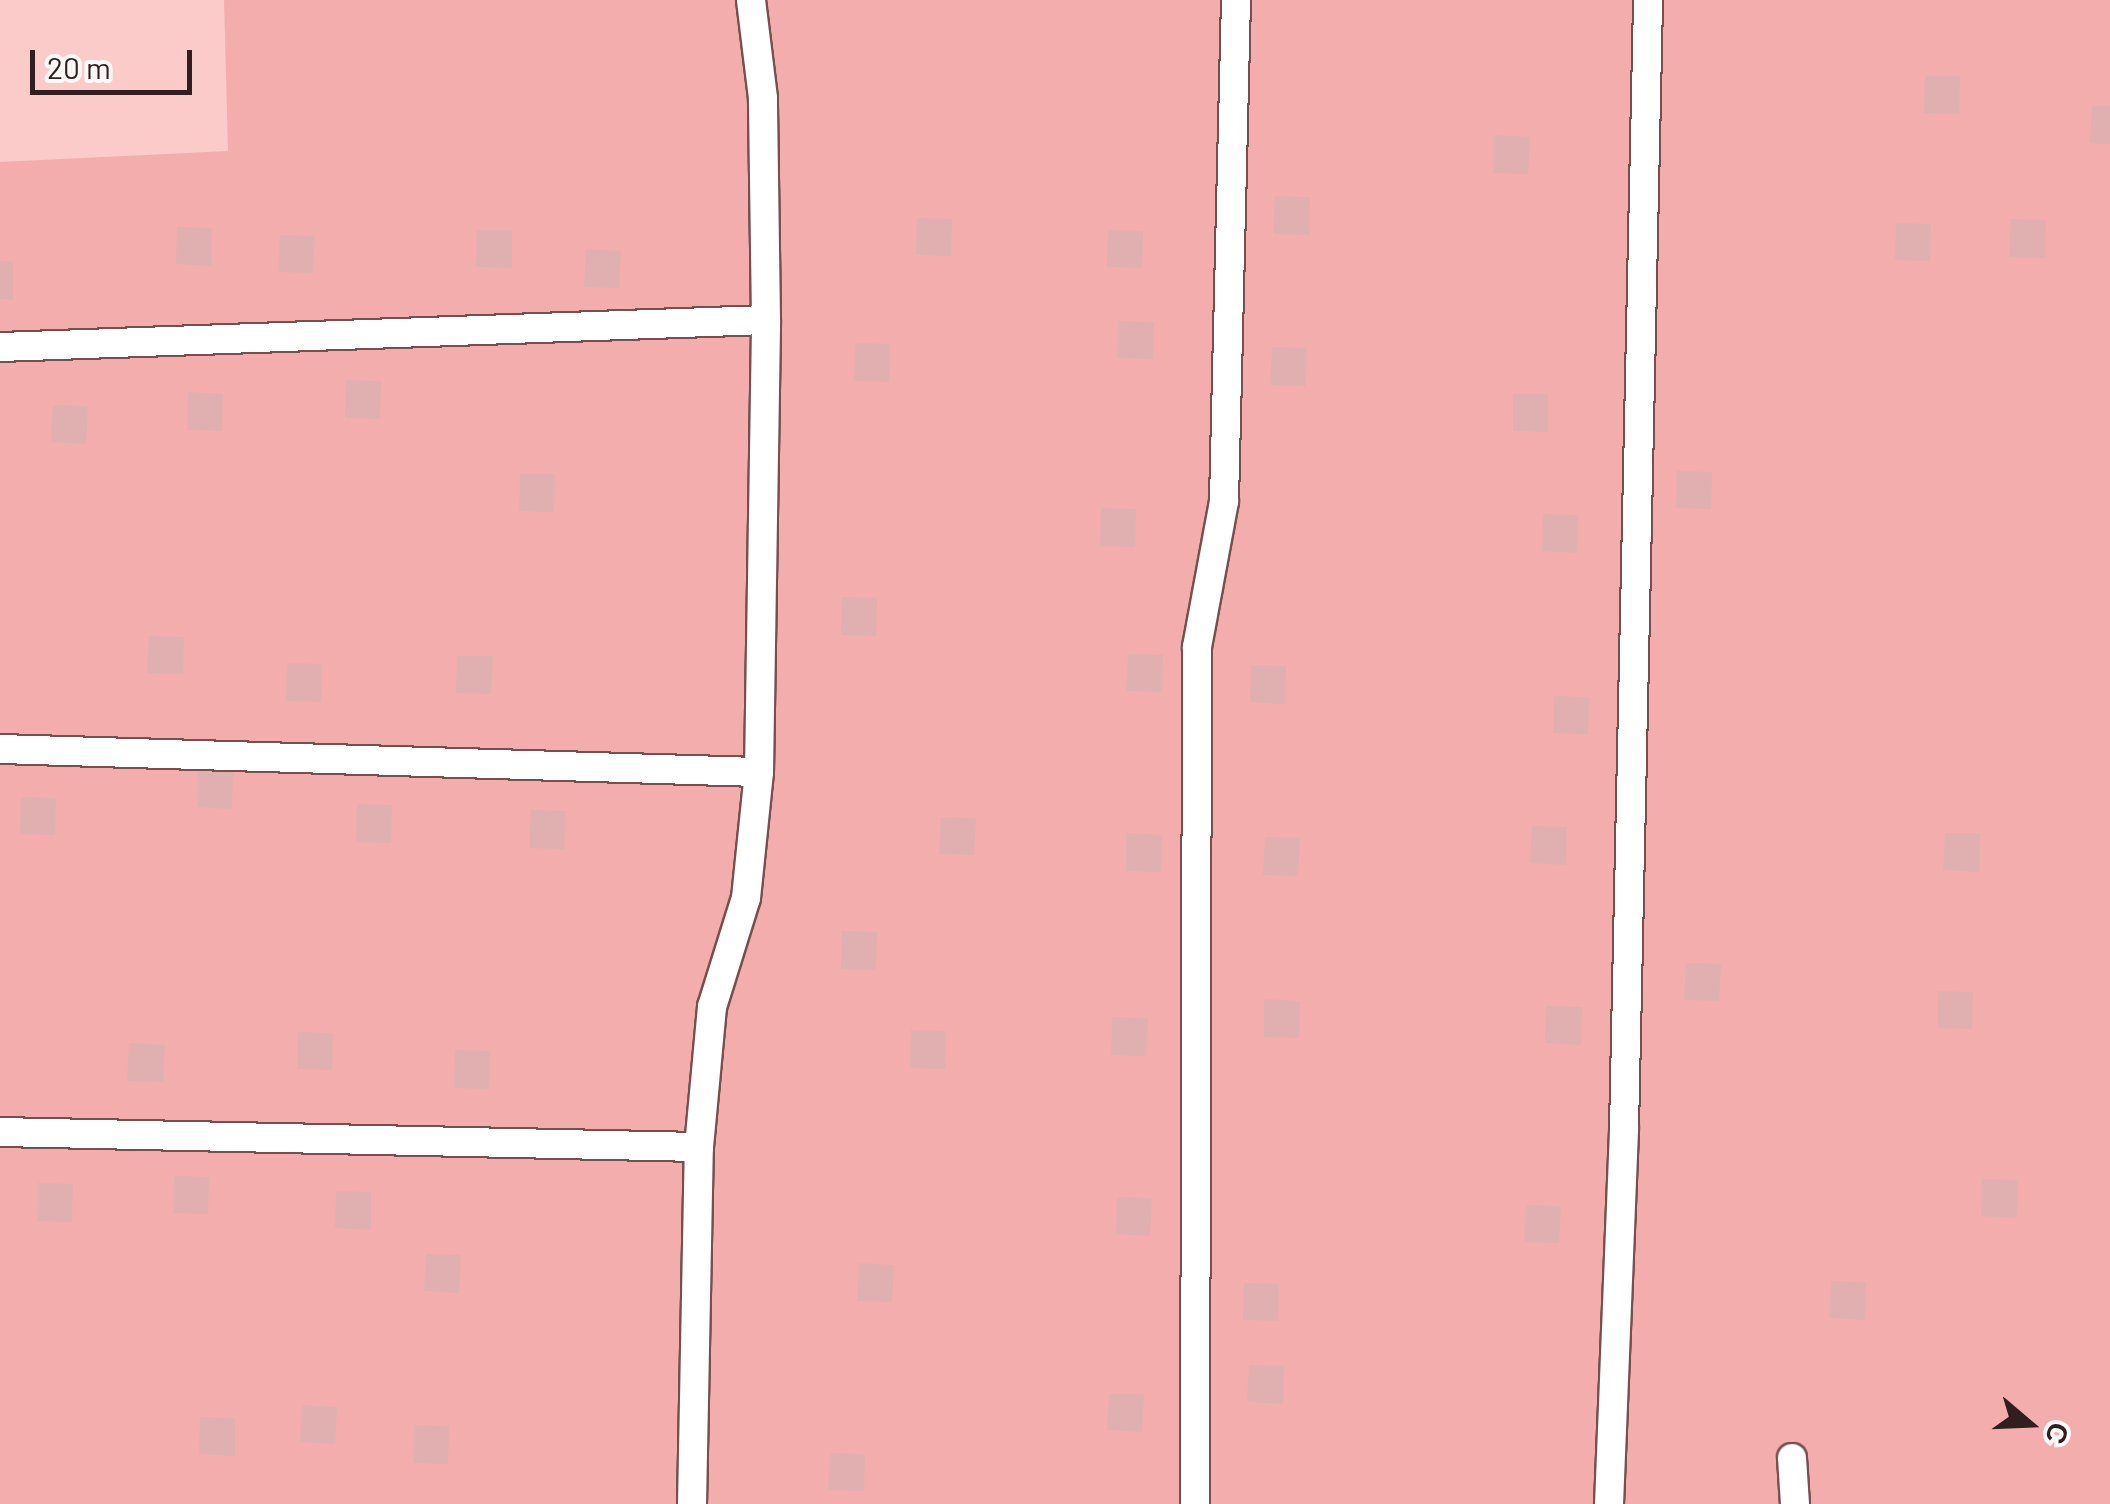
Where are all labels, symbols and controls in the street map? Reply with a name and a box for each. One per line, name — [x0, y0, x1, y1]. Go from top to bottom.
scale bar — [35, 30, 198, 92]
text: 20 m — [47, 49, 111, 85]
north arrow — [1980, 1374, 2080, 1474]
text: С — [2039, 1419, 2078, 1449]

